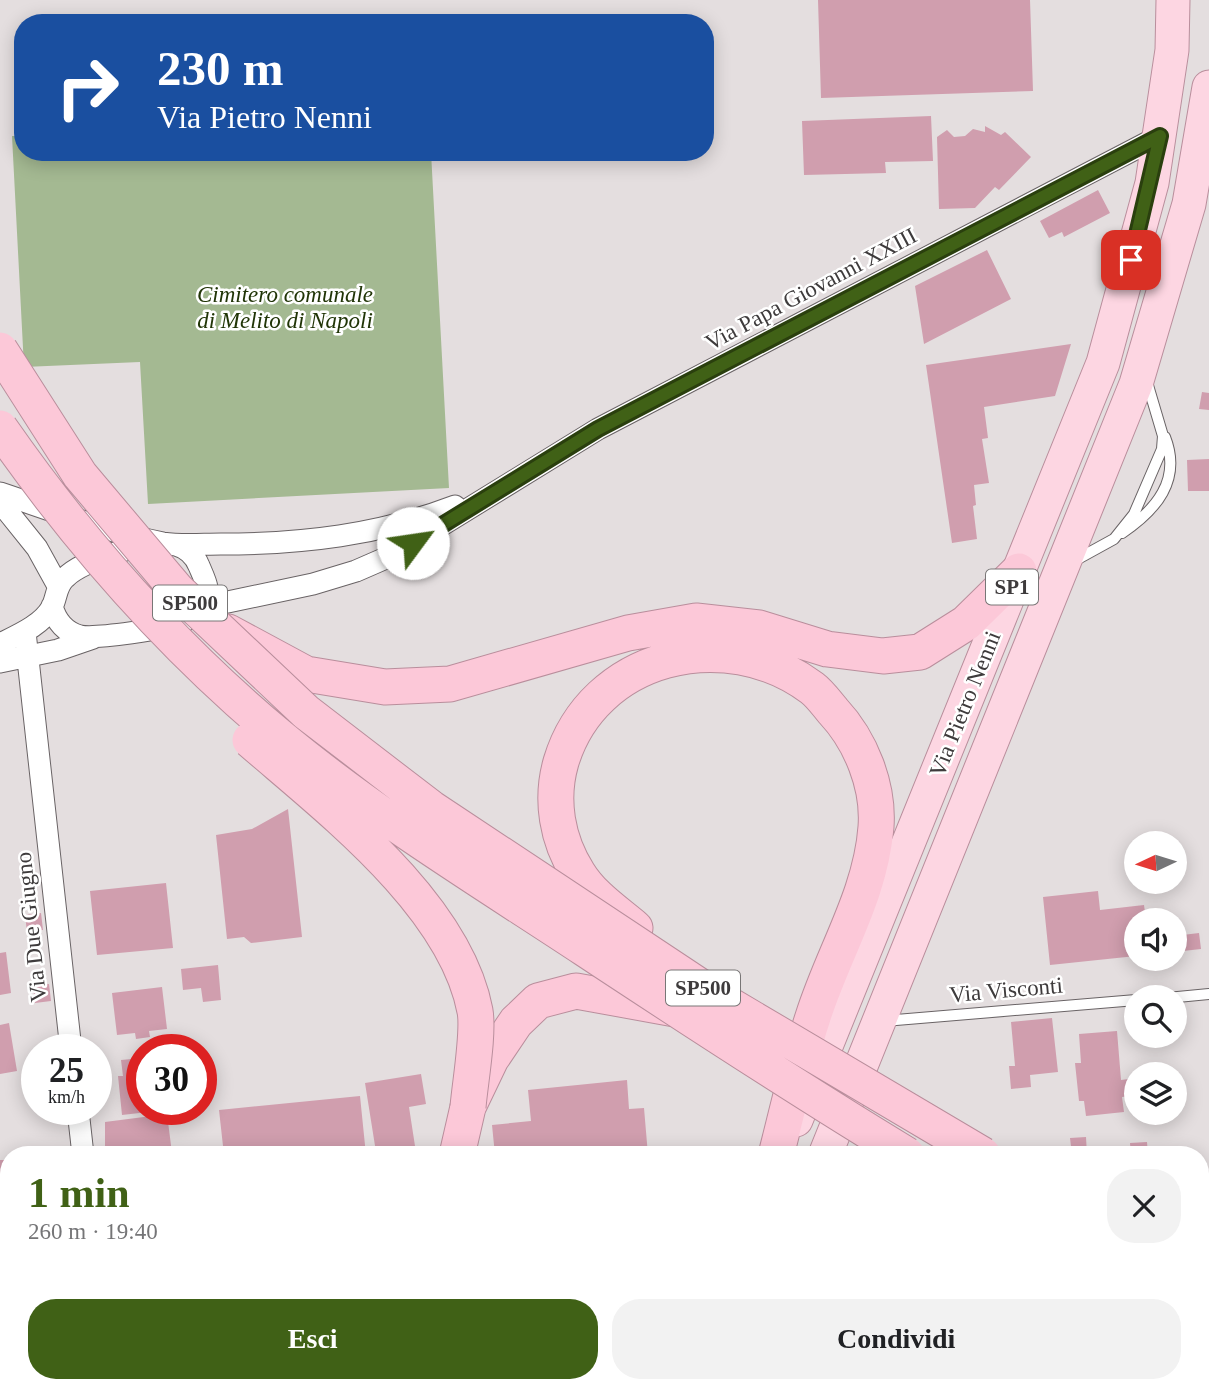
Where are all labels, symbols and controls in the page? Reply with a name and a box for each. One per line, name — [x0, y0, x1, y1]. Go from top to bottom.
text: 230 m — [157, 41, 284, 96]
icon: right — [42, 42, 133, 133]
text: Via Pietro Nenni — [157, 99, 372, 135]
street label: Via Papa Giovanni XXIII — [701, 223, 921, 355]
pin — [1101, 230, 1161, 290]
icon: arrive — [1112, 241, 1150, 279]
park label: Cimitero comunale di Melito di Napoli — [197, 282, 373, 333]
position arrow — [376, 506, 450, 580]
road number: SP1 — [986, 570, 1038, 604]
road number: SP500 — [153, 586, 227, 620]
street label: Via Pietro Nenni — [924, 628, 1006, 780]
north arrow — [1124, 831, 1186, 894]
map controls — [1124, 831, 1187, 1125]
street label: Via Due Giugno — [11, 851, 51, 1003]
button: sound — [1124, 908, 1187, 971]
road number: SP500 — [666, 970, 740, 1006]
street label: Via Visconti — [948, 973, 1064, 1007]
button: search — [1124, 985, 1187, 1048]
speed limit sign: 30 — [126, 1034, 217, 1125]
text: 25 — [49, 1051, 84, 1090]
button: layers — [1124, 1062, 1187, 1125]
text: km/h — [48, 1087, 85, 1107]
button: close — [1107, 1169, 1181, 1243]
text: 1 min — [28, 1170, 130, 1216]
text: 260 m · 19:40 — [28, 1219, 158, 1244]
button: Esci — [28, 1299, 598, 1379]
button: Condividi — [612, 1299, 1181, 1379]

